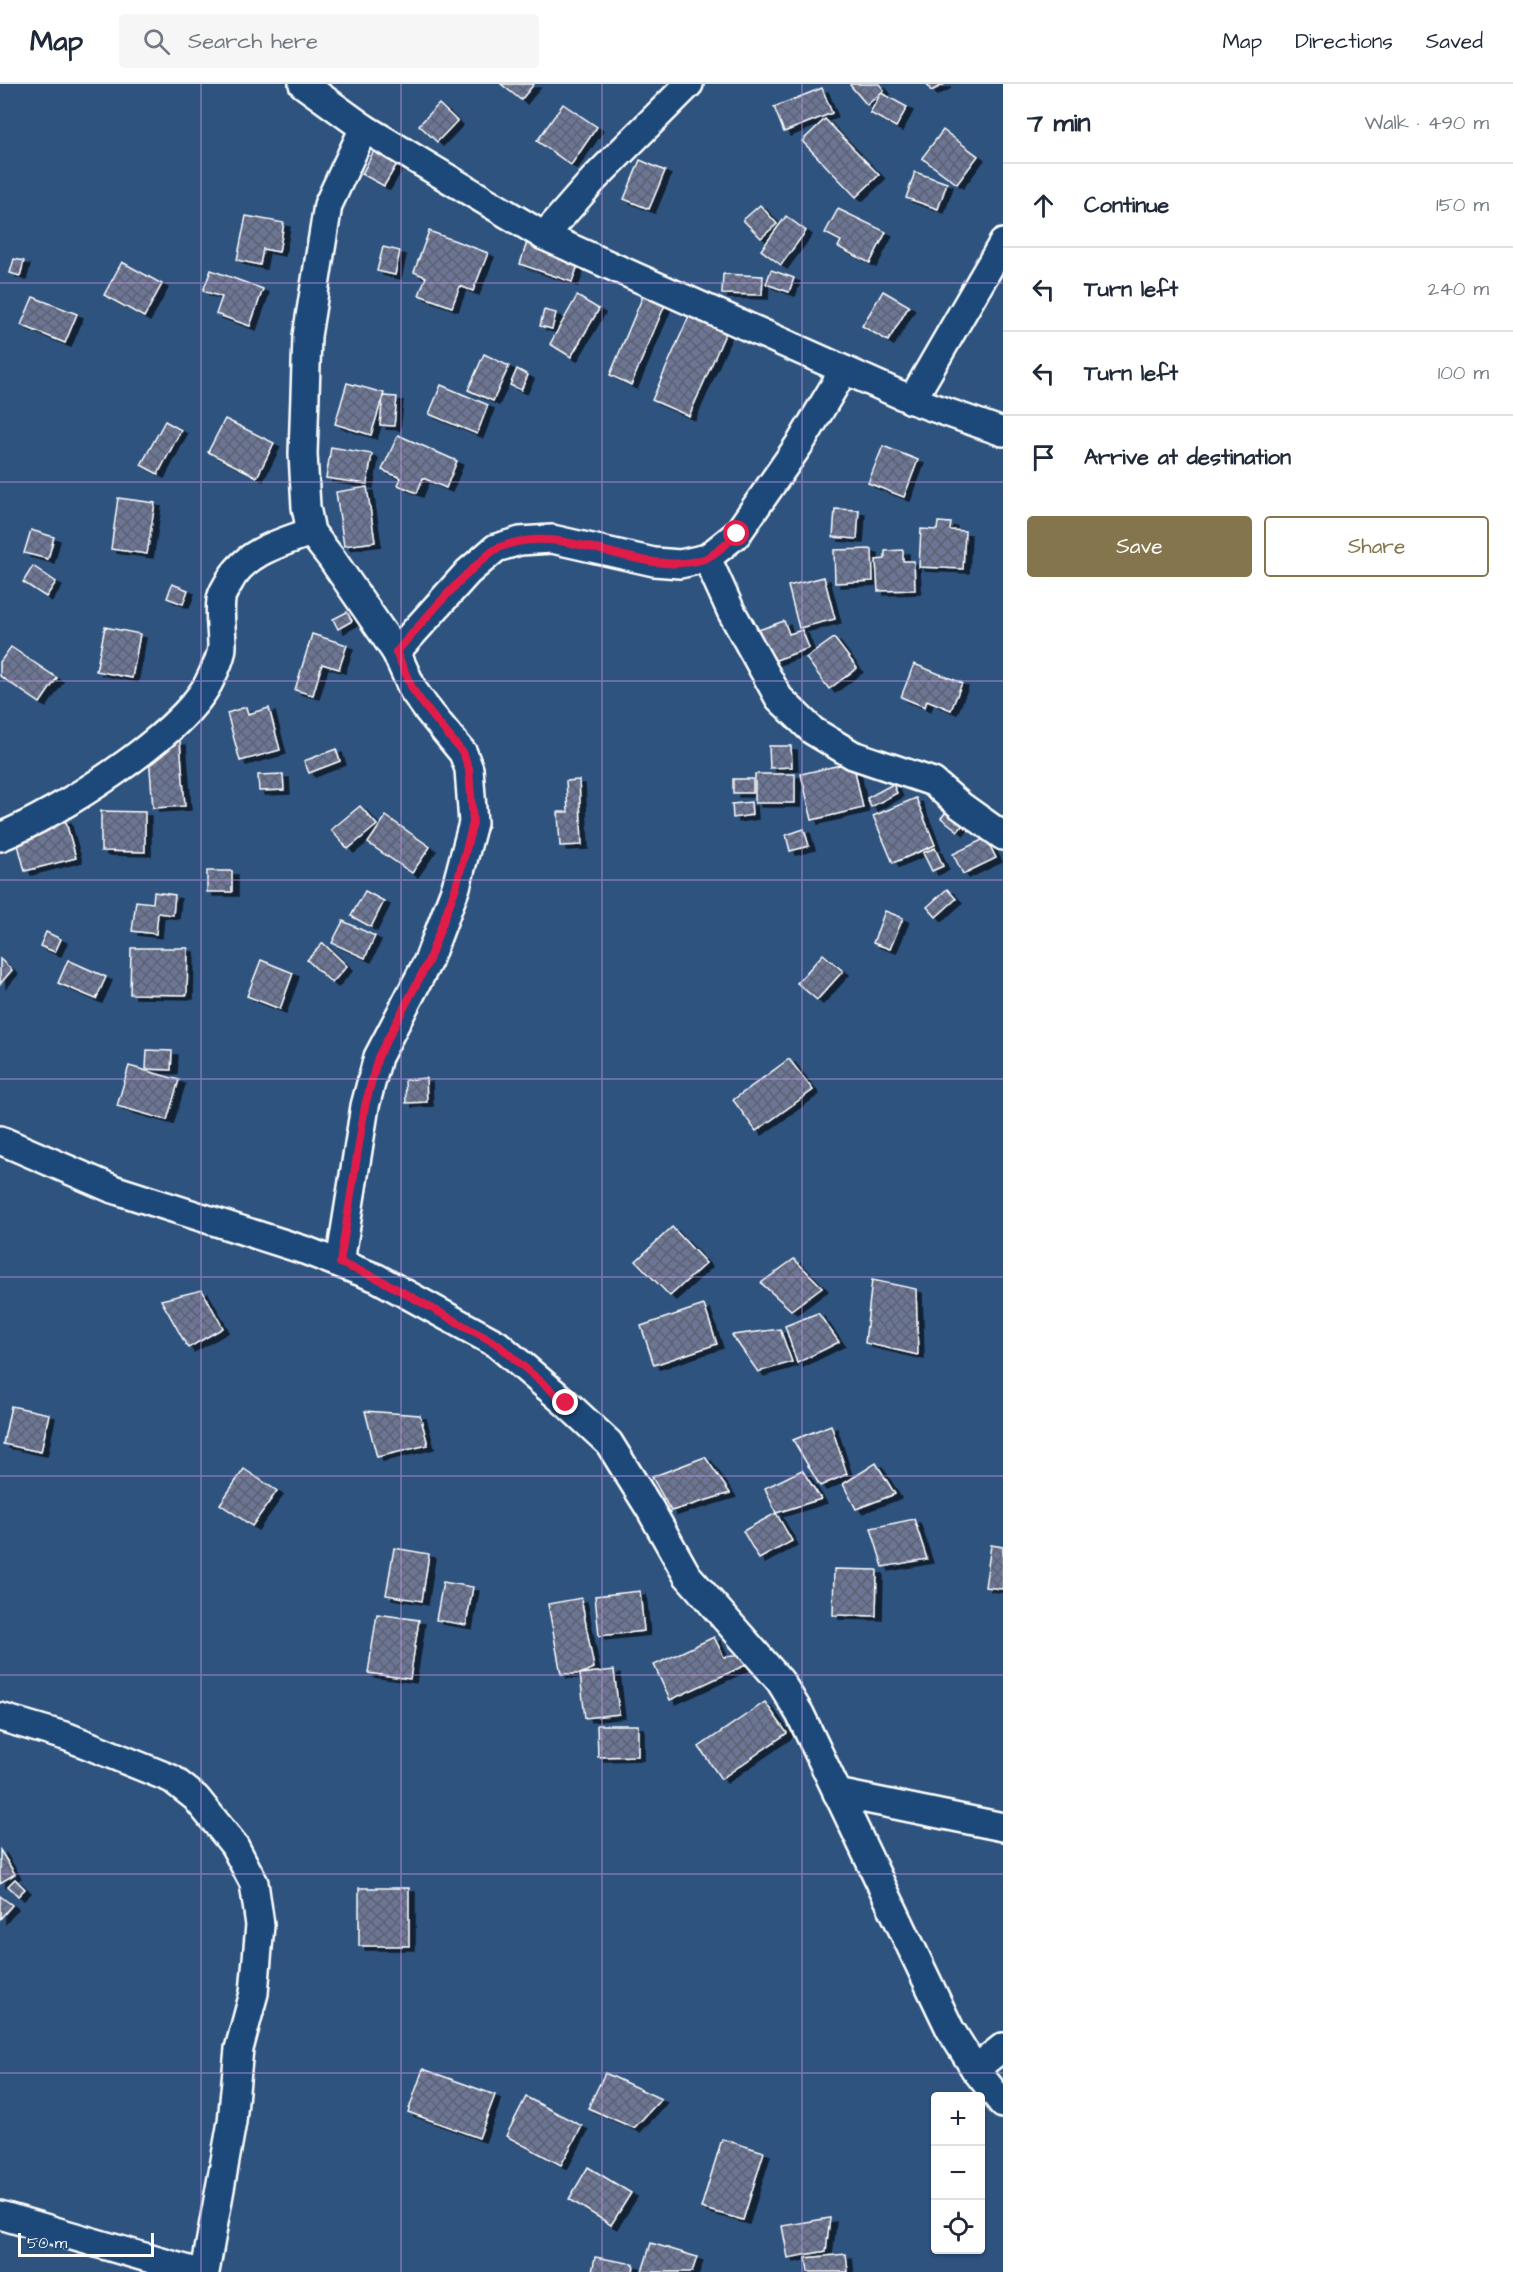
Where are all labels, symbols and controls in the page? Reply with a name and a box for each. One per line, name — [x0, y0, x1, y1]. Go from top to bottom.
search box — [119, 14, 539, 68]
text: Map — [30, 22, 83, 61]
icon: search — [140, 25, 173, 58]
text: Search here — [188, 26, 318, 57]
text: Map — [1222, 27, 1262, 56]
text: Directions — [1295, 27, 1393, 56]
text: Saved — [1426, 27, 1483, 56]
text: 7 min — [1027, 105, 1091, 141]
text: Walk · 490 m — [1365, 109, 1489, 137]
icon: ahead — [1027, 189, 1060, 222]
text: Continue — [1084, 190, 1169, 221]
text: 150 m — [1436, 191, 1489, 219]
icon: left — [1027, 273, 1060, 306]
text: Turn left — [1084, 274, 1178, 305]
text: 240 m — [1428, 275, 1489, 303]
icon: left — [1027, 357, 1060, 390]
text: Turn left — [1084, 358, 1178, 389]
text: 100 m — [1438, 359, 1489, 387]
icon: arrive — [1027, 441, 1060, 474]
text: Arrive at destination — [1084, 442, 1291, 473]
button: Save — [1027, 516, 1252, 577]
button: Share — [1264, 516, 1489, 577]
route start — [723, 520, 749, 546]
route end — [552, 1389, 578, 1415]
map controls — [931, 2092, 985, 2254]
button: + — [931, 2092, 985, 2146]
button: − — [931, 2146, 985, 2200]
button: locate — [931, 2200, 985, 2254]
scale bar — [18, 2230, 154, 2258]
text: 50 m — [27, 2232, 67, 2254]

